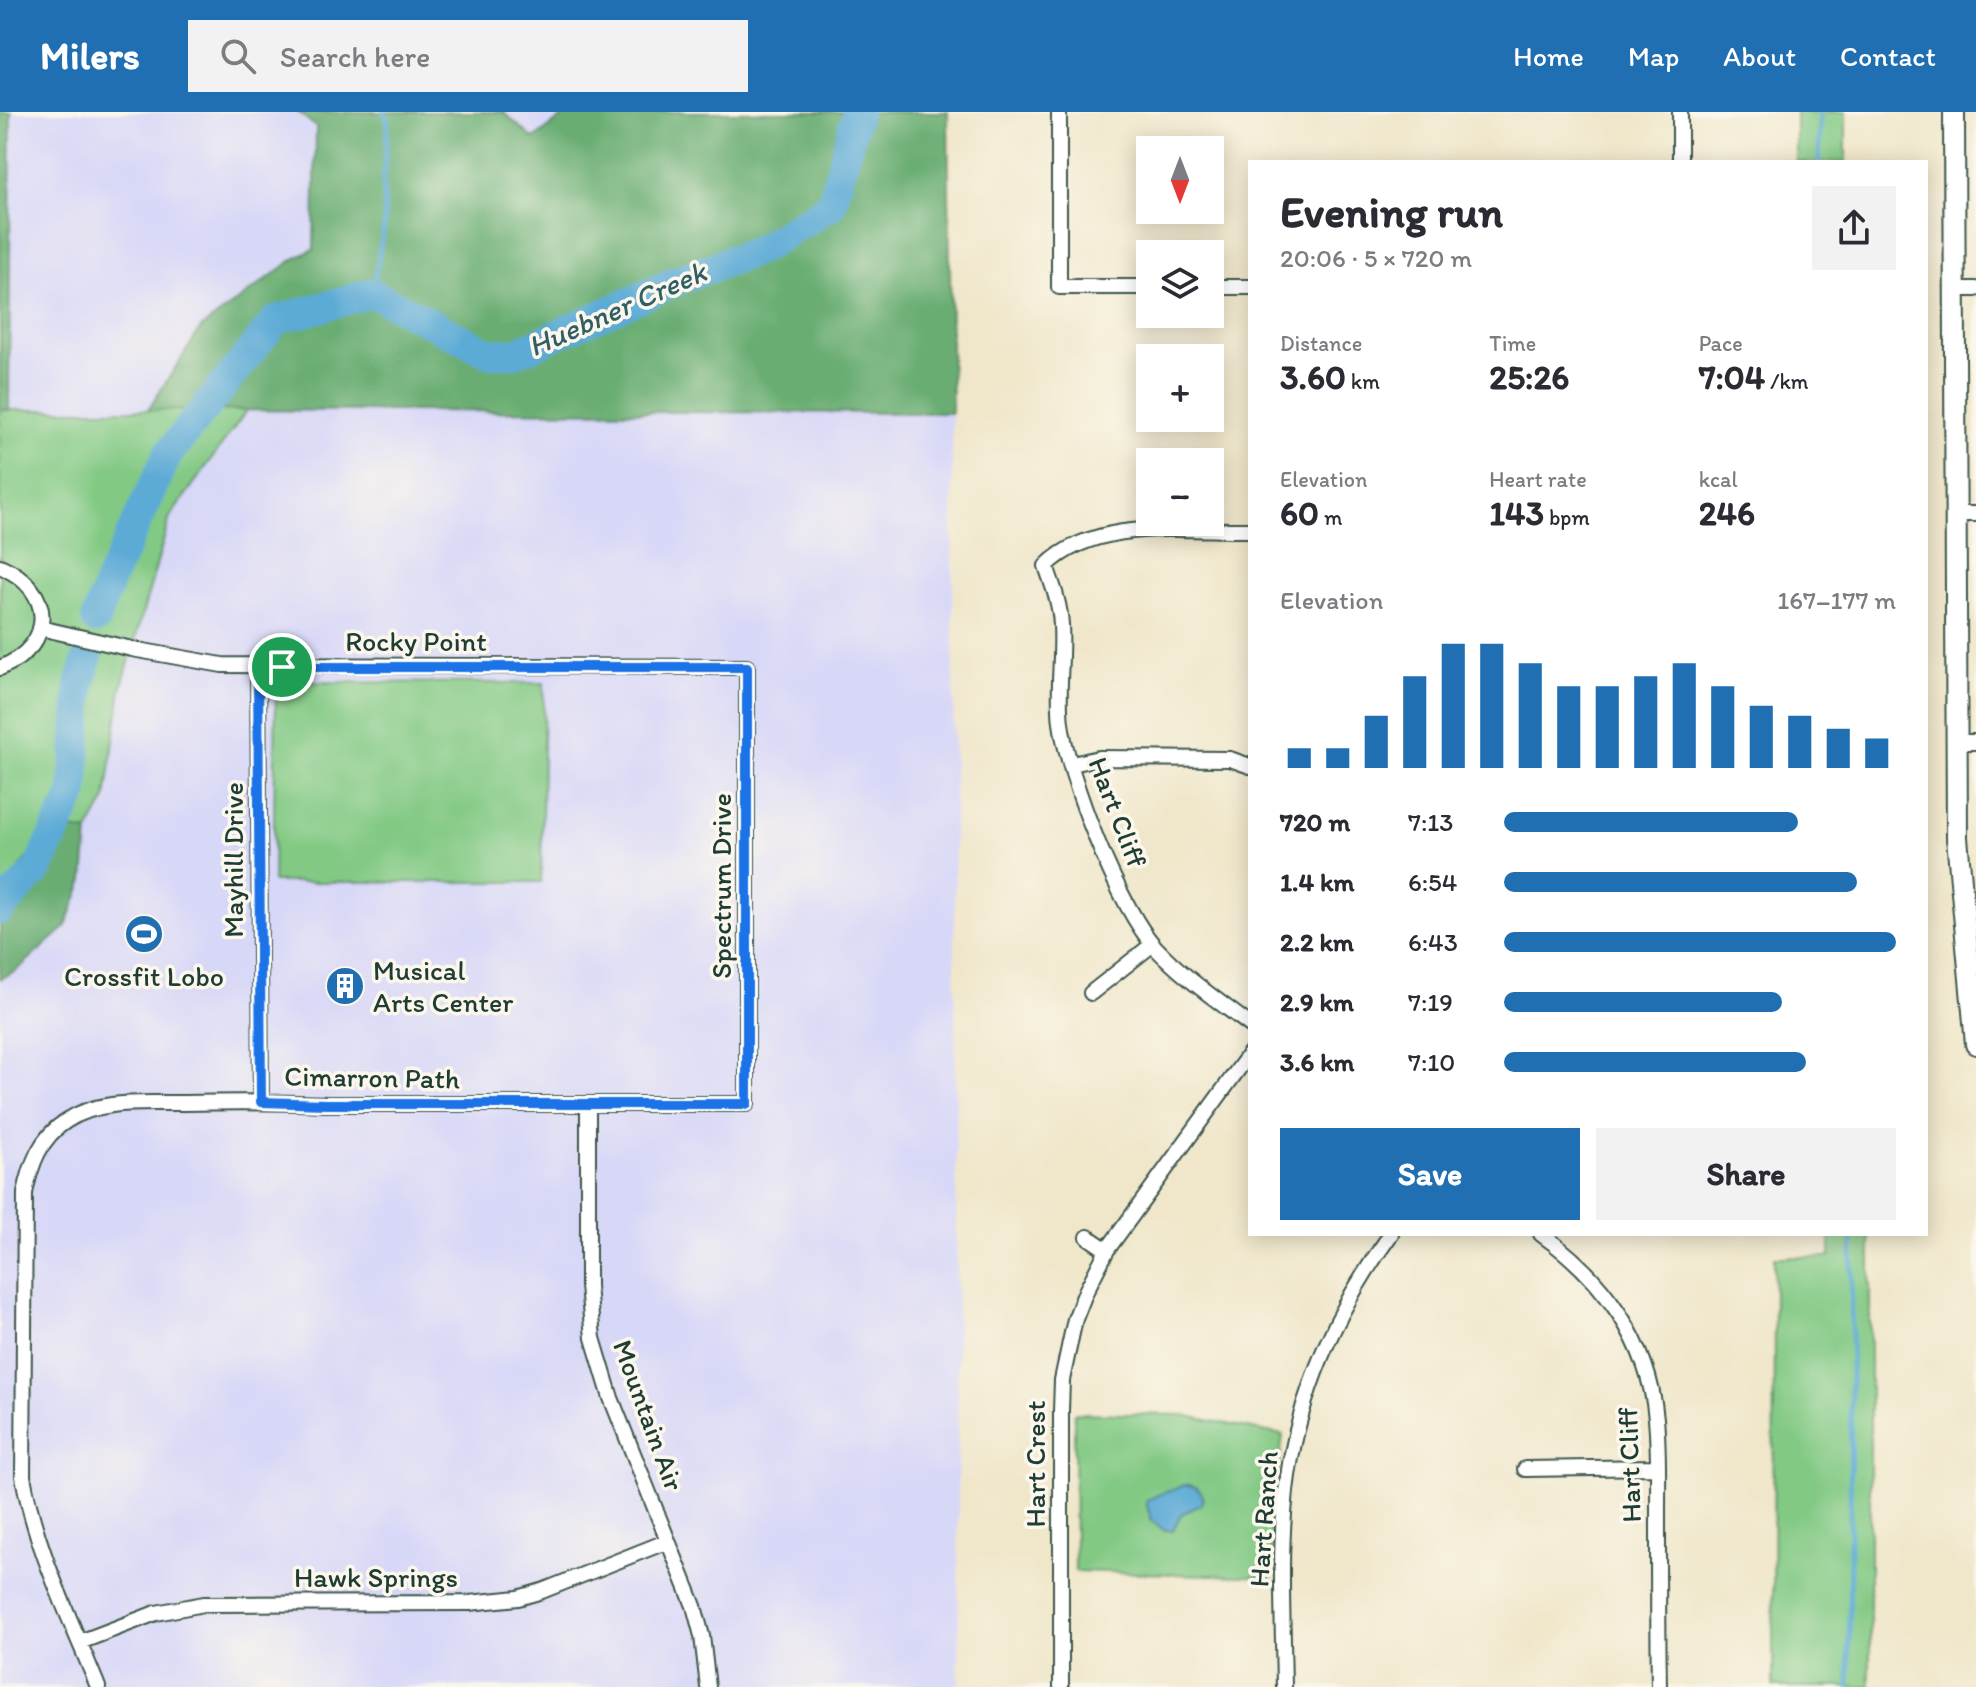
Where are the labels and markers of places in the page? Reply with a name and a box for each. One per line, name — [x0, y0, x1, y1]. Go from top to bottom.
pin — [248, 633, 316, 701]
sports icon: Crossfit Lobo — [123, 913, 165, 955]
place label: Musical Arts Center — [373, 953, 513, 1019]
place label: Crossfit Lobo — [64, 959, 224, 993]
building icon: Musical Arts Center — [324, 965, 366, 1007]

